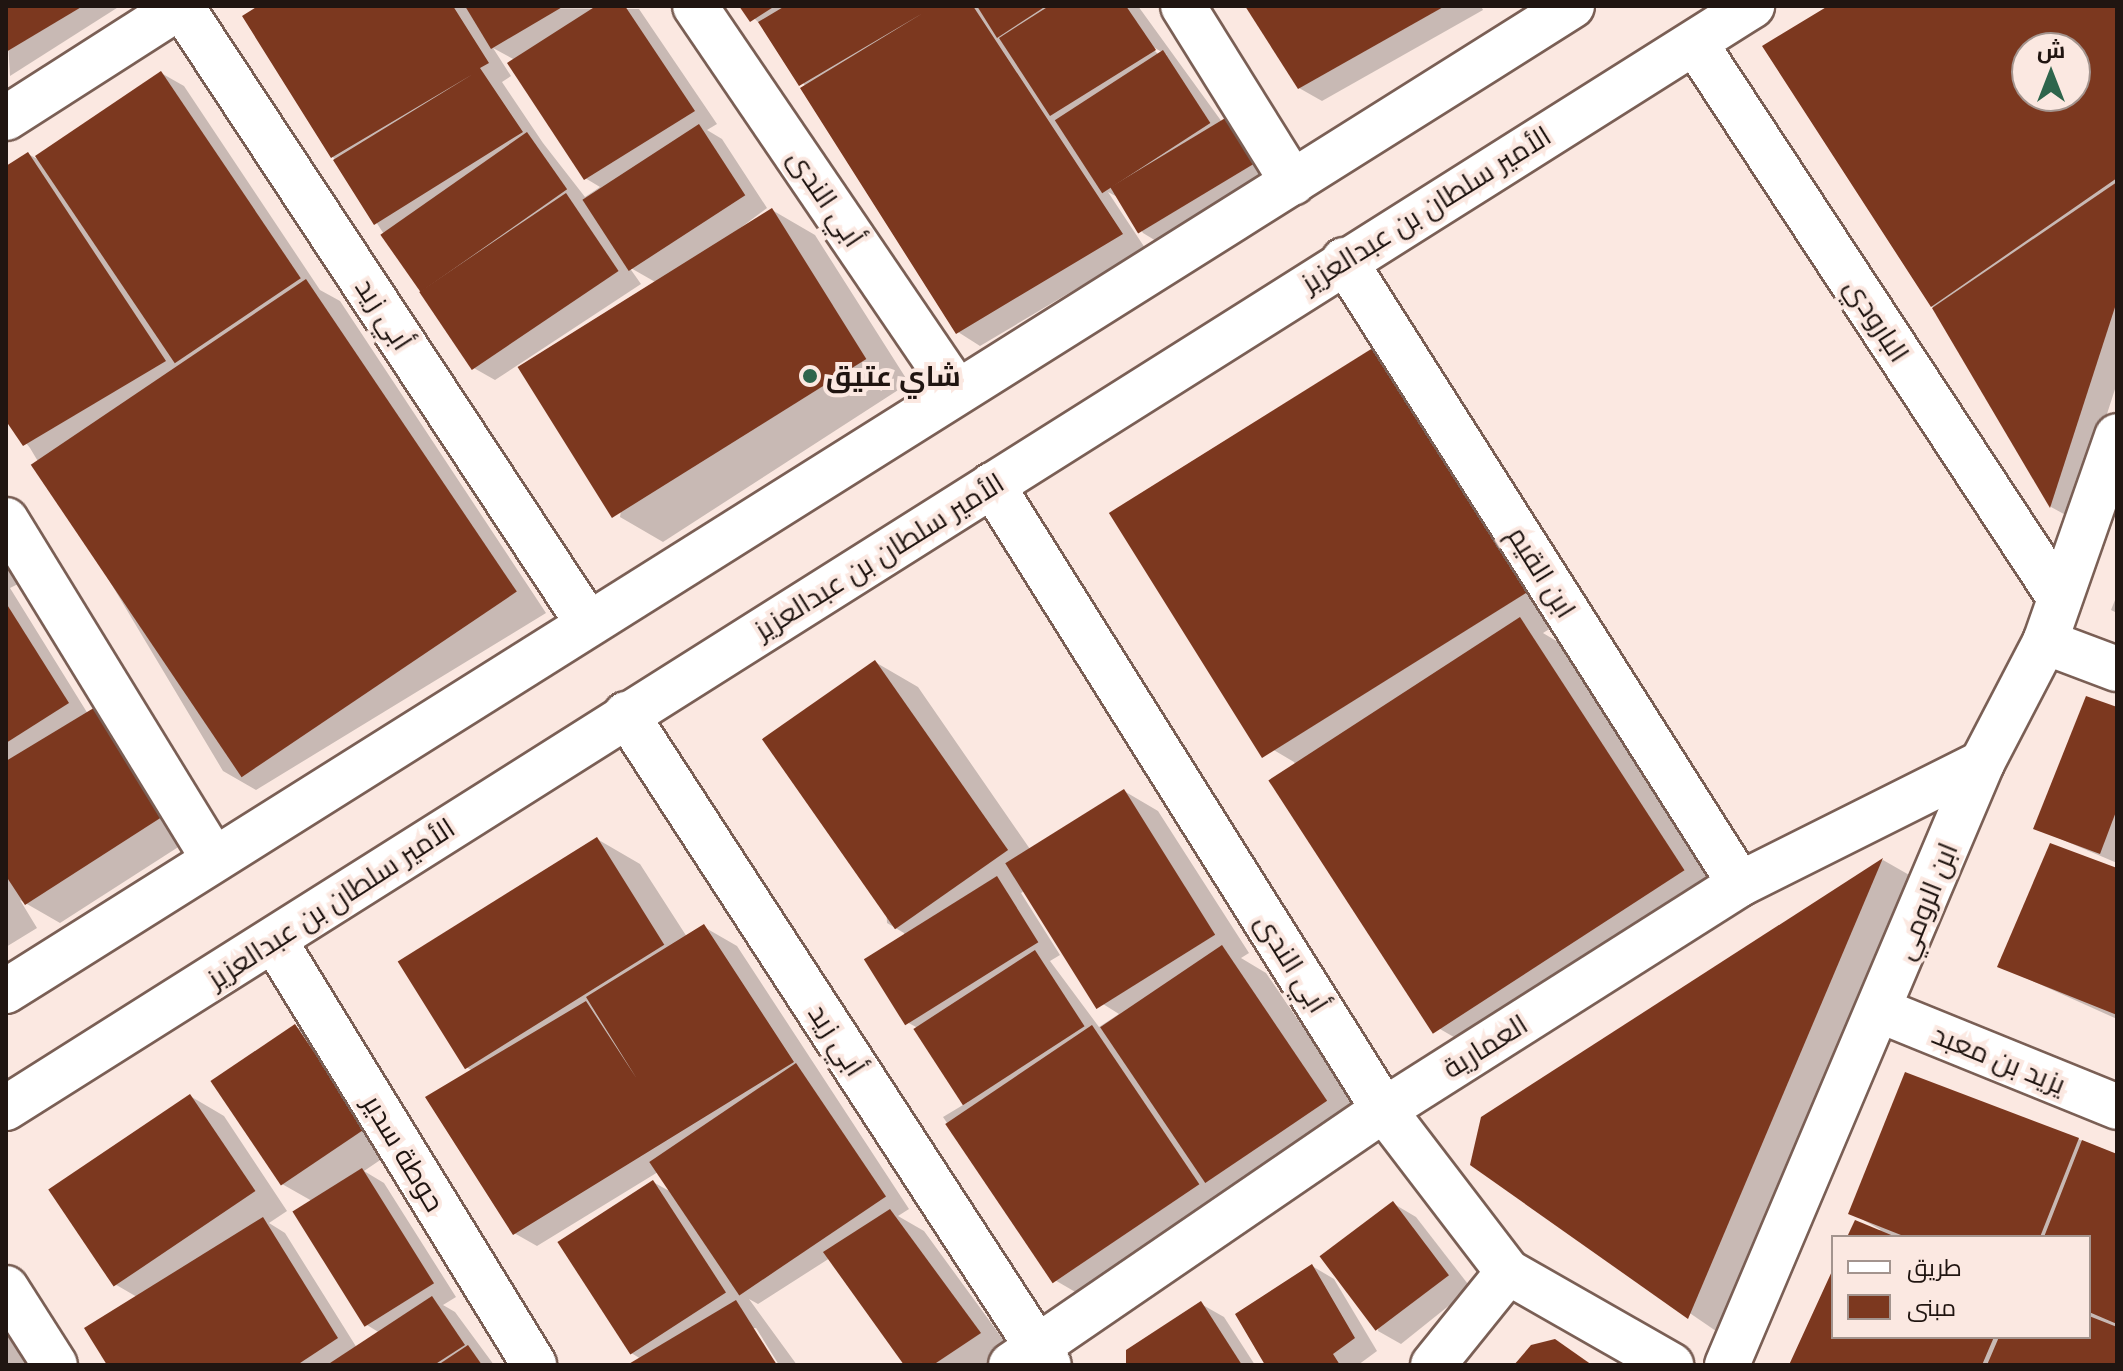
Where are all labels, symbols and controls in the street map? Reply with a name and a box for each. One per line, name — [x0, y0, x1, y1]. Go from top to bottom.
north arrow — [2011, 32, 2091, 112]
text: ش — [2037, 36, 2065, 64]
street label: الأمير سلطان بن عبدالعزيز — [1295, 119, 1557, 299]
street label: أبي الندى — [781, 143, 871, 253]
street label: أبي زيد — [348, 272, 420, 356]
street label: البارودي — [1838, 272, 1916, 368]
place label: شاي عتيق — [826, 359, 961, 393]
marker: شاي عتيق — [801, 367, 819, 385]
street label: الأمير سلطان بن عبدالعزيز — [748, 466, 1010, 646]
street label: ابن القيم — [1501, 520, 1583, 624]
street label: الأمير سلطان بن عبدالعزيز — [201, 811, 461, 995]
street label: ابن الرومي — [1887, 838, 1965, 964]
street label: أبي الندى — [1248, 907, 1336, 1019]
street label: أبي زيد — [801, 998, 873, 1082]
street label: العمارية — [1436, 1007, 1534, 1085]
street label: يزيد بن معبد — [1927, 1017, 2071, 1101]
street label: حوطة سدير — [356, 1089, 452, 1217]
legend — [1831, 1235, 2091, 1339]
text: طريق — [1907, 1252, 1962, 1283]
text: مبنى — [1907, 1292, 1956, 1323]

